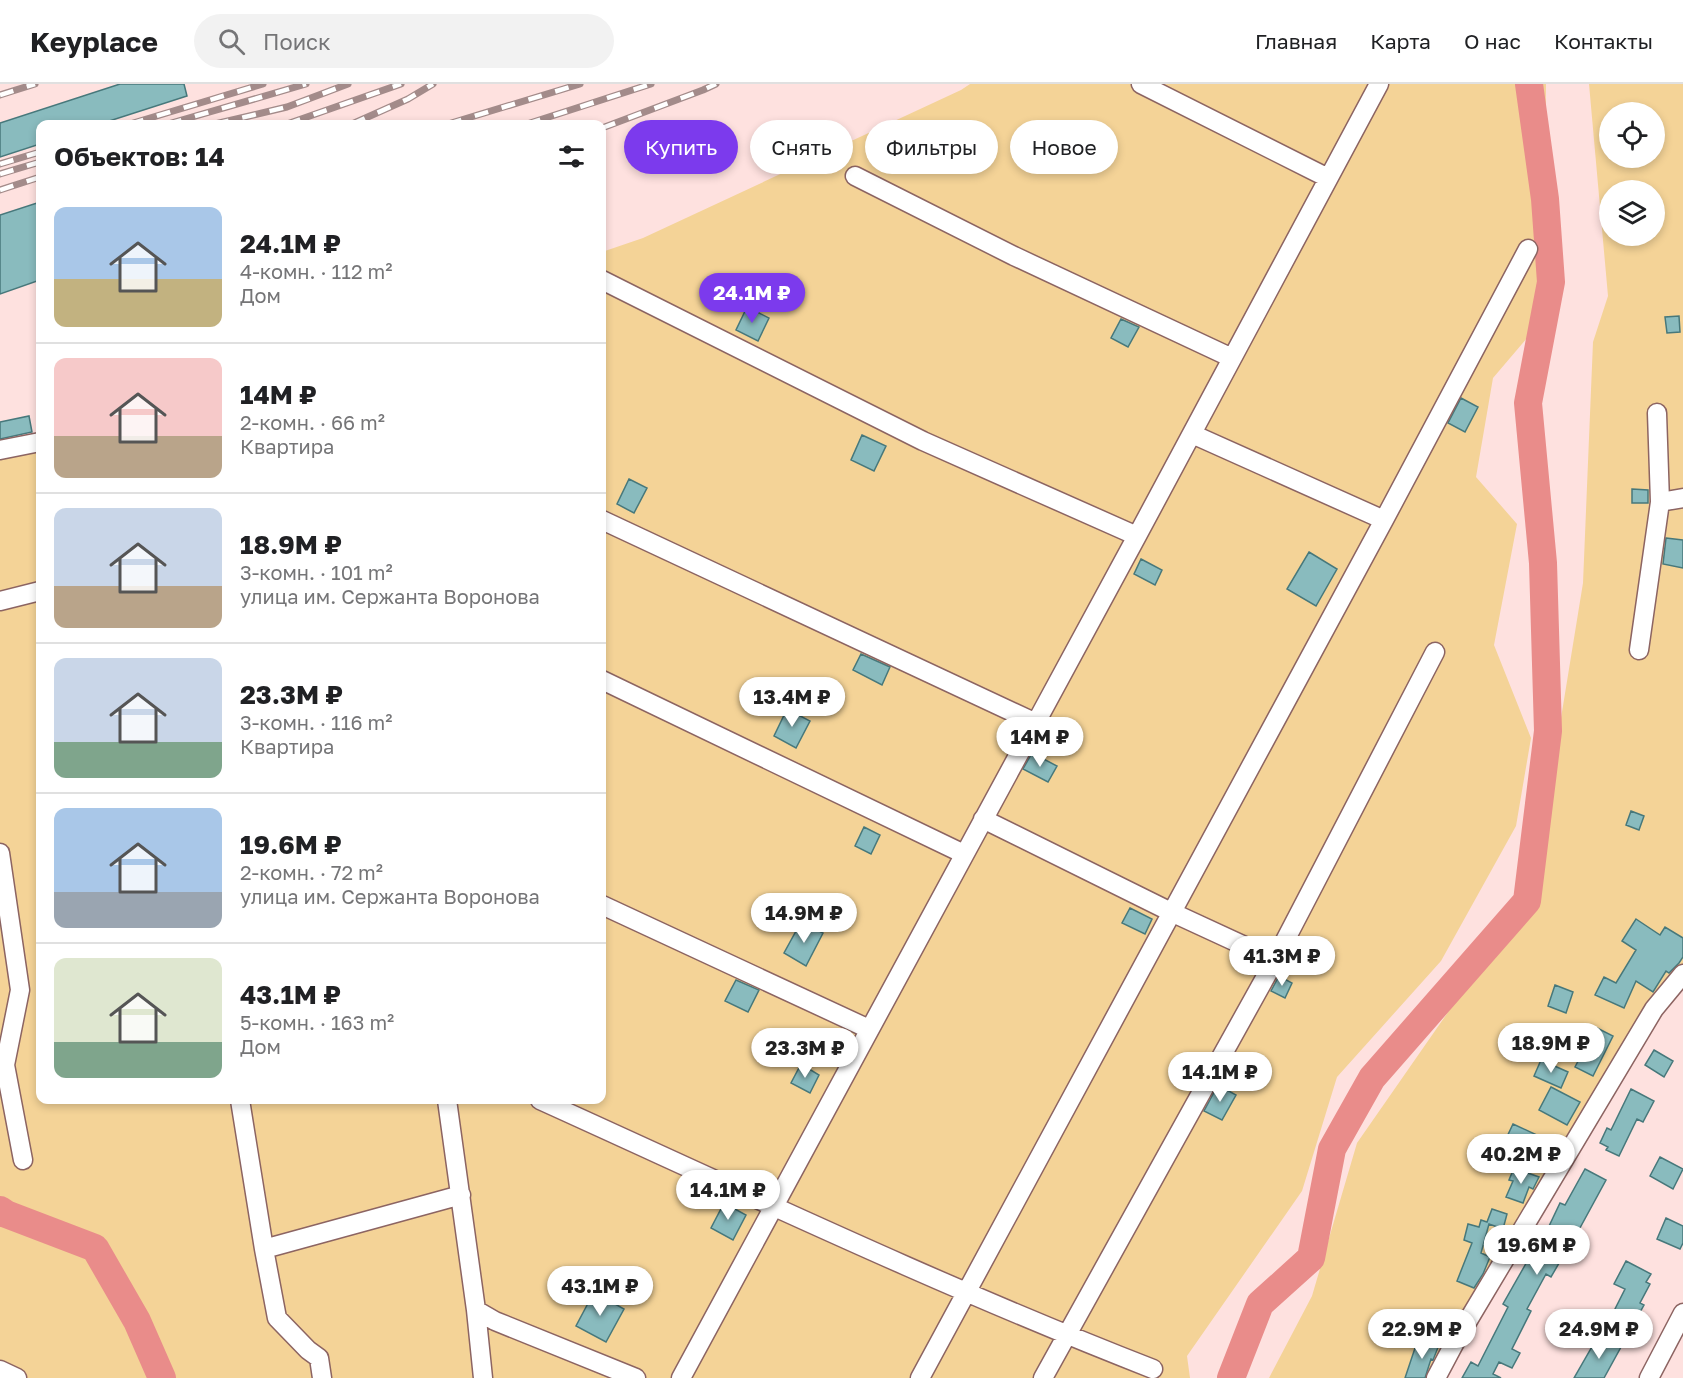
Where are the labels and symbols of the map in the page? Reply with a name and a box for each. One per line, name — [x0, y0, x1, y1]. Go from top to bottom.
pin: 24.1M ₽ — [697, 273, 807, 324]
pin: 13.4M ₽ — [737, 677, 847, 728]
pin: 14M ₽ — [998, 717, 1082, 768]
pin: 14.9M ₽ — [749, 893, 859, 944]
pin: 41.3M ₽ — [1227, 936, 1337, 987]
pin: 18.9M ₽ — [1496, 1023, 1606, 1074]
pin: 23.3M ₽ — [750, 1028, 860, 1079]
pin: 14.1M ₽ — [1165, 1052, 1275, 1103]
pin: 40.2M ₽ — [1466, 1134, 1576, 1185]
pin: 14.1M ₽ — [673, 1170, 783, 1221]
pin: 19.6M ₽ — [1482, 1225, 1592, 1276]
pin: 43.1M ₽ — [545, 1266, 655, 1317]
pin: 22.9M ₽ — [1367, 1309, 1477, 1360]
pin: 24.9M ₽ — [1544, 1309, 1654, 1360]

